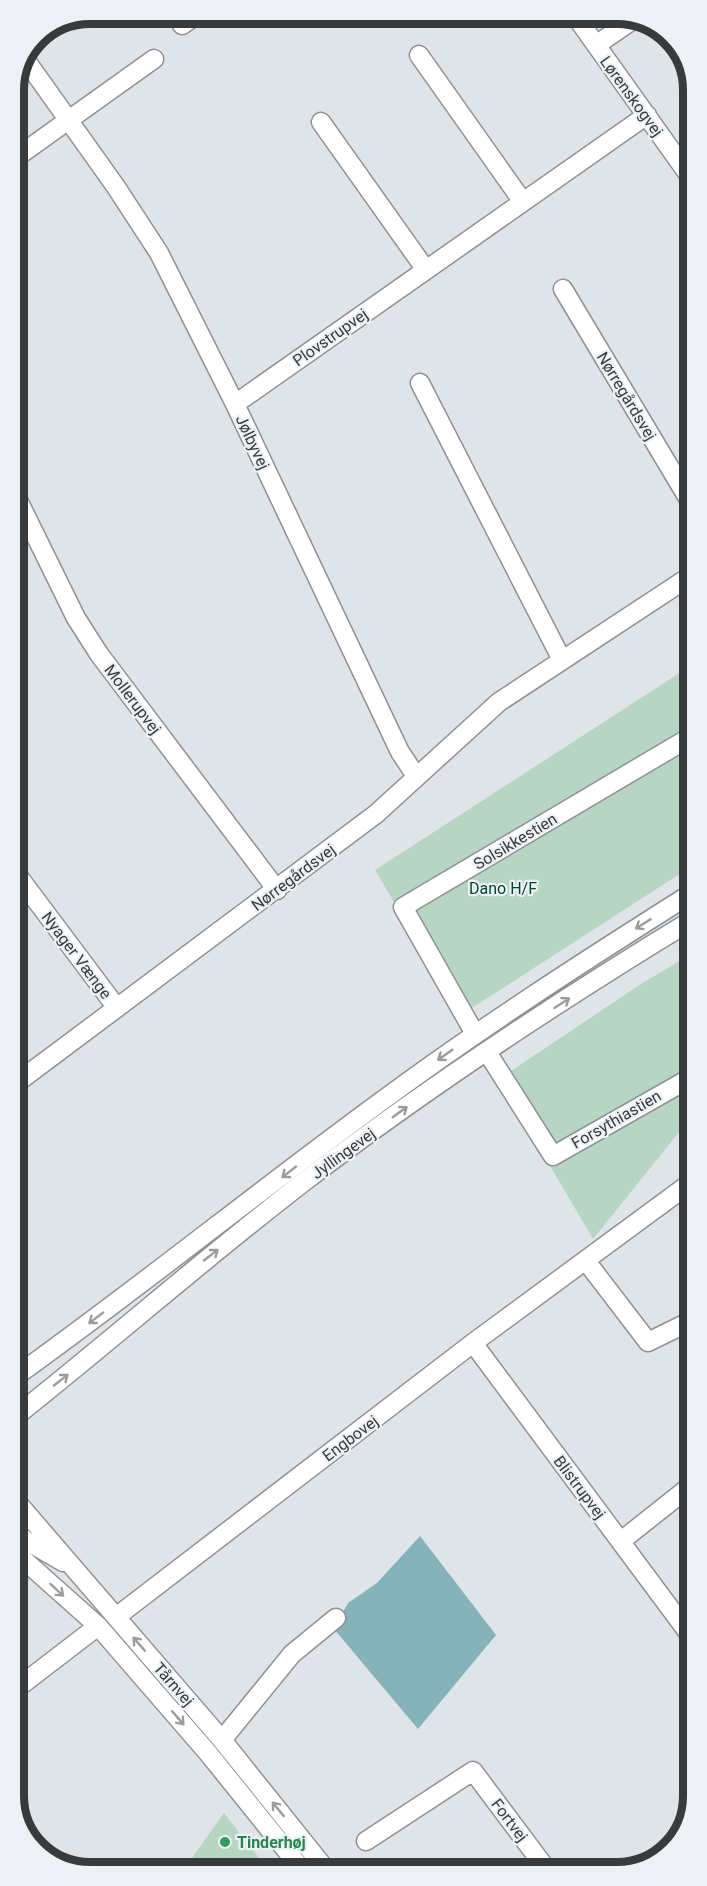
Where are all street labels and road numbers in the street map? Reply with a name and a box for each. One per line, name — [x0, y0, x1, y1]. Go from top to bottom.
street label: Lørenskogvej — [596, 52, 667, 140]
street label: Plovstrupvej — [289, 305, 372, 370]
street label: Nørregårdsvej — [593, 349, 660, 444]
street label: Jølbyvej — [232, 412, 273, 473]
street label: Mollerupvej — [100, 661, 165, 738]
street label: Solsikkestien — [470, 809, 560, 874]
street label: Nørregårdsvej — [248, 840, 339, 915]
street label: Nyager Vænge — [38, 908, 116, 1003]
street label: Forsythiastien — [568, 1086, 664, 1153]
street label: Jyllingevej — [308, 1124, 379, 1183]
street label: Engbovej — [319, 1411, 382, 1466]
street label: Blistrupvej — [550, 1452, 610, 1523]
street label: Tårnvej — [150, 1659, 198, 1710]
street label: Fortvej — [487, 1795, 532, 1846]

